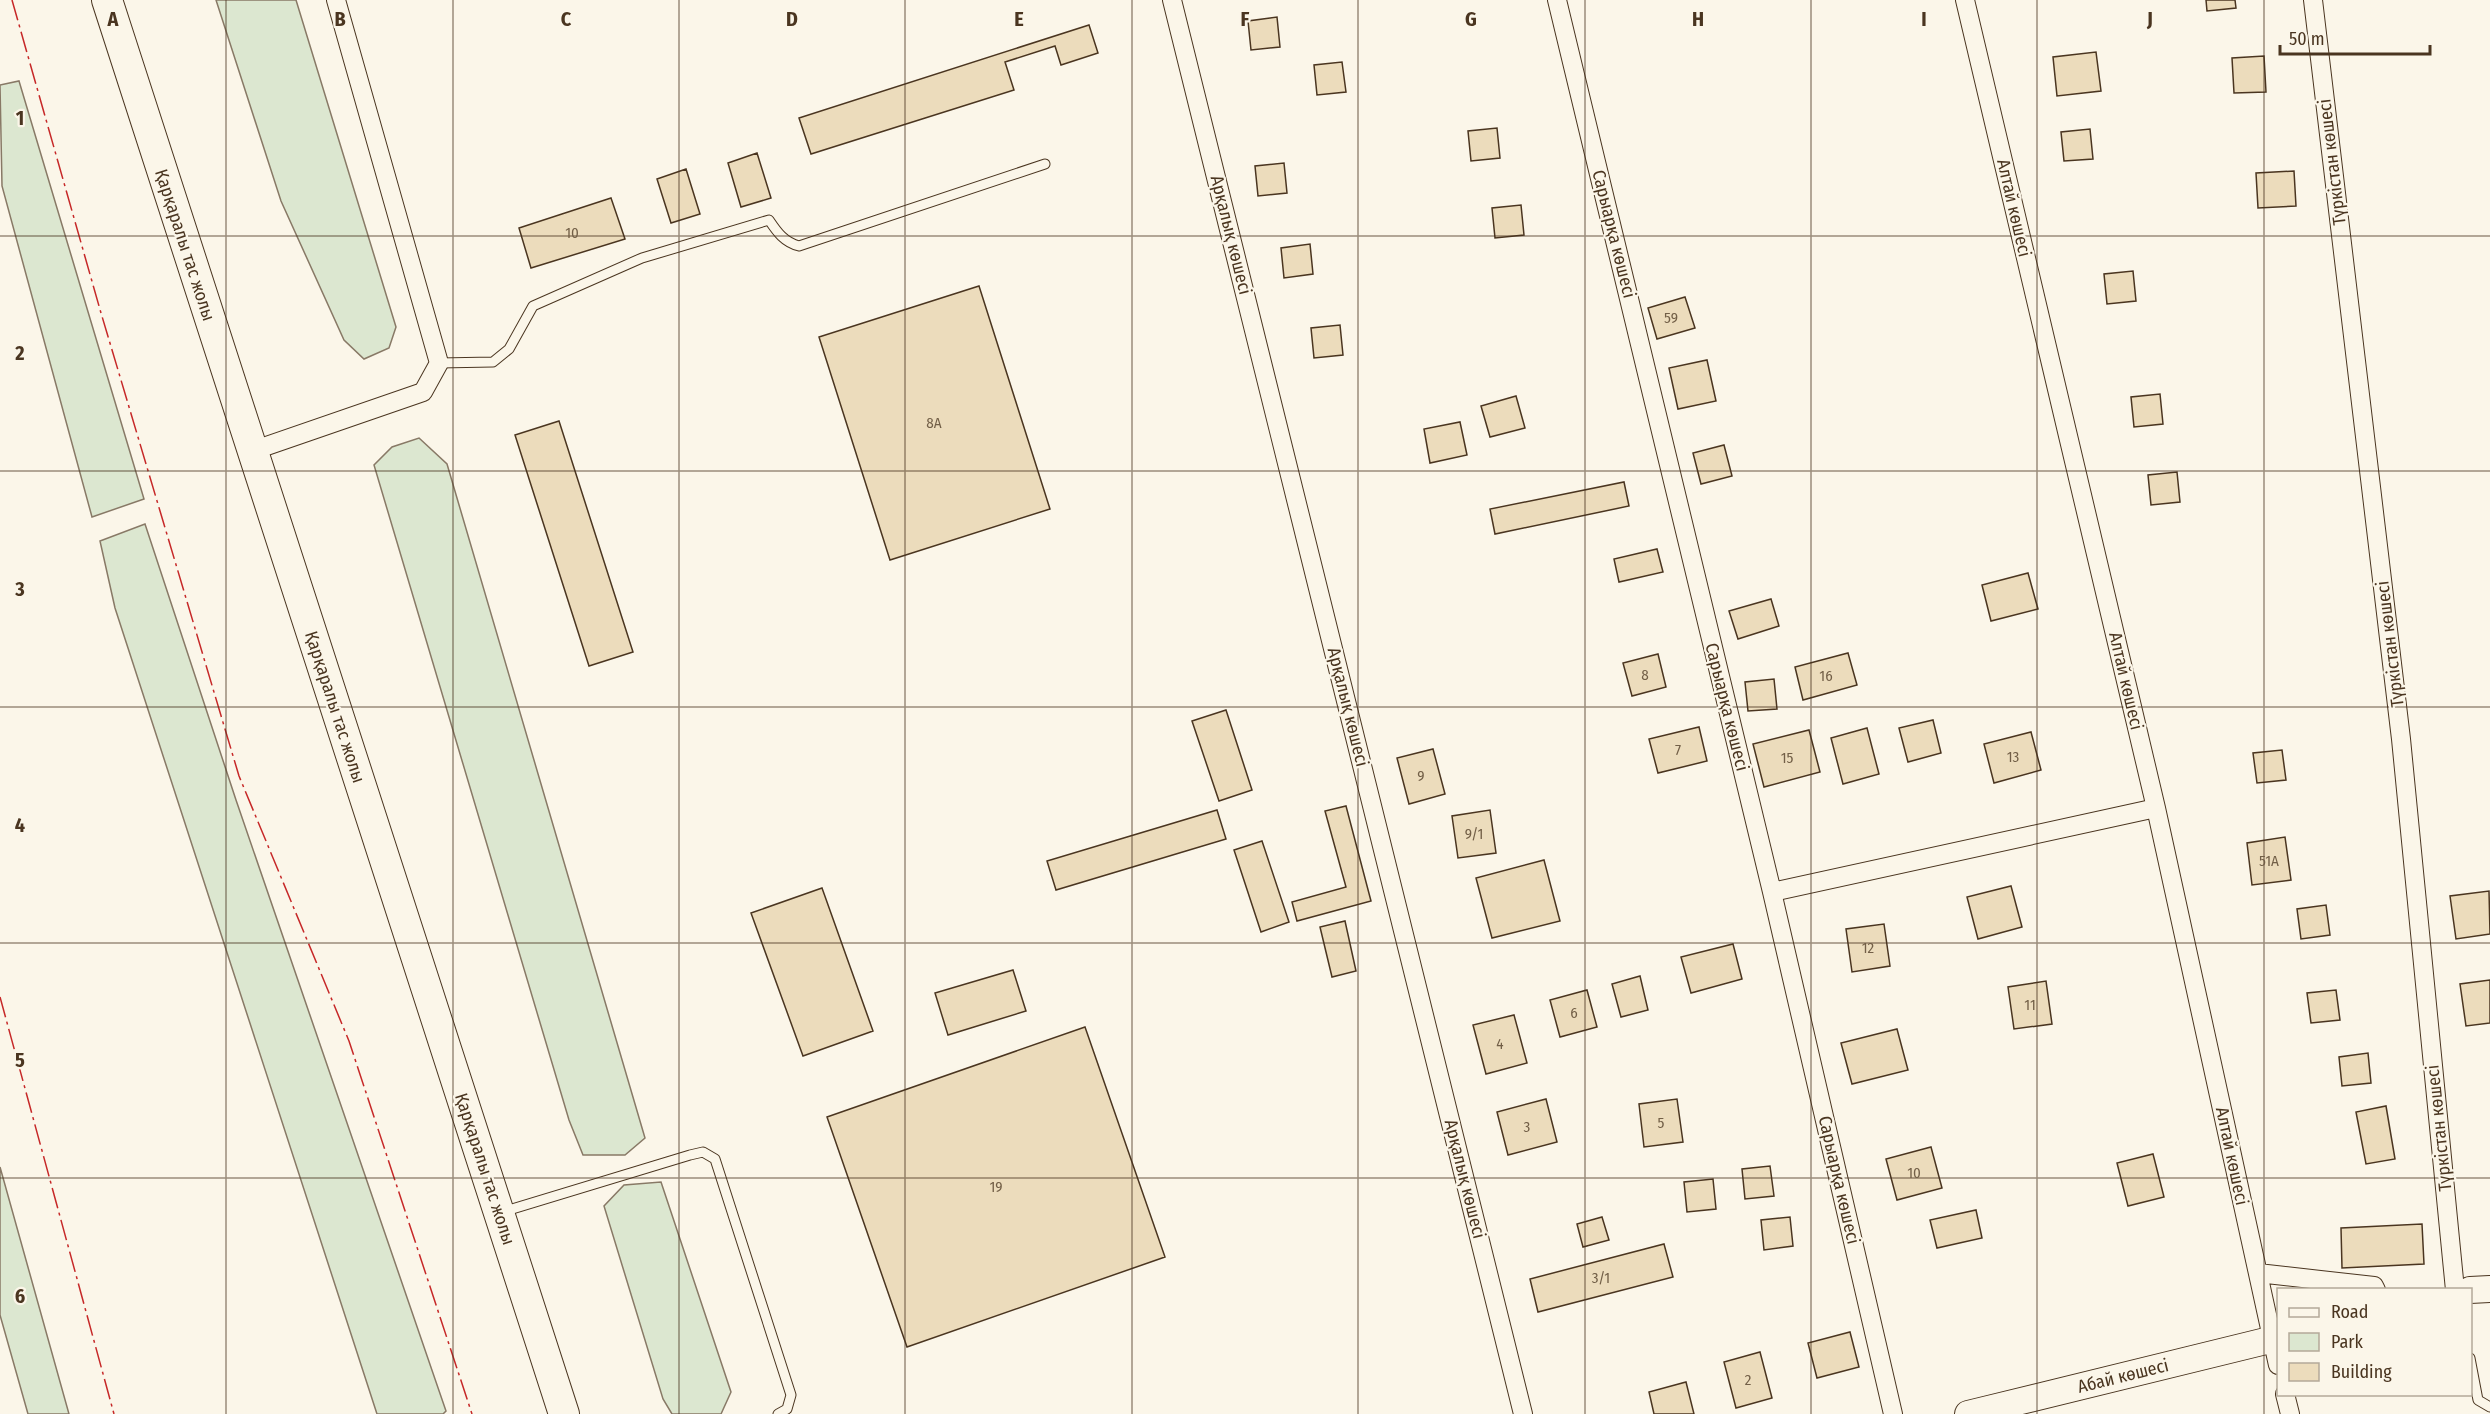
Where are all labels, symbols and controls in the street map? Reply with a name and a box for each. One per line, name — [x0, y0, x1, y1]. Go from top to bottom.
text: A — [107, 7, 120, 31]
text: B — [334, 7, 346, 31]
text: C — [561, 7, 572, 31]
text: D — [786, 7, 798, 31]
text: E — [1014, 7, 1024, 31]
text: F — [1241, 7, 1250, 31]
text: G — [1465, 7, 1477, 31]
text: H — [1692, 7, 1704, 31]
text: I — [1921, 7, 1927, 31]
text: J — [2146, 7, 2153, 31]
scale bar — [2280, 18, 2430, 56]
text: 50 m — [2289, 28, 2325, 50]
street label: Түркістан көшесі — [2313, 98, 2351, 226]
text: 1 — [16, 106, 24, 130]
street label: Алтай көшесі — [1992, 157, 2036, 259]
street label: Қарқаралы тас жолы — [150, 166, 220, 324]
street label: Сарыарқа көшесі — [1587, 168, 1641, 300]
street label: Арқалық көшесі — [1206, 173, 1256, 297]
house number: 10 — [565, 224, 579, 242]
house number: 59 — [1664, 309, 1678, 327]
text: 2 — [14, 341, 25, 365]
house number: 8А — [926, 414, 942, 432]
text: 3 — [14, 577, 25, 601]
street label: Түркістан көшесі — [2371, 580, 2409, 708]
street label: Қарқаралы тас жолы — [300, 628, 370, 786]
street label: Алтай көшесі — [2104, 630, 2148, 732]
street label: Сарыарқа көшесі — [1700, 641, 1754, 773]
street label: Арқалық көшесі — [1323, 645, 1373, 769]
house number: 8 — [1641, 666, 1649, 684]
house number: 16 — [1819, 667, 1833, 685]
house number: 7 — [1675, 741, 1681, 759]
house number: 13 — [2007, 748, 2020, 766]
house number: 15 — [1781, 749, 1793, 767]
house number: 9 — [1417, 767, 1425, 785]
text: 4 — [15, 813, 25, 837]
house number: 9/1 — [1465, 825, 1483, 843]
house number: 51А — [2259, 852, 2279, 870]
house number: 12 — [1862, 939, 1875, 957]
house number: 11 — [2024, 996, 2036, 1014]
house number: 6 — [1570, 1004, 1578, 1022]
house number: 4 — [1496, 1035, 1504, 1053]
text: 5 — [15, 1048, 25, 1072]
street label: Түркістан көшесі — [2421, 1064, 2457, 1192]
street label: Қарқаралы тас жолы — [450, 1090, 520, 1248]
street label: Алтай көшесі — [2211, 1105, 2253, 1207]
house number: 5 — [1658, 1114, 1665, 1132]
street label: Сарыарқа көшесі — [1814, 1114, 1864, 1246]
street label: Арқалық көшесі — [1440, 1117, 1490, 1241]
house number: 3 — [1524, 1118, 1531, 1136]
house number: 10 — [1907, 1164, 1921, 1182]
house number: 19 — [989, 1178, 1003, 1196]
house number: 3/1 — [1592, 1269, 1610, 1287]
text: 6 — [15, 1284, 25, 1308]
legend — [2277, 1288, 2472, 1396]
text: Road — [2331, 1301, 2368, 1323]
text: Park — [2331, 1331, 2364, 1353]
street label: Абай көшесі — [2075, 1354, 2171, 1398]
text: Building — [2331, 1361, 2392, 1383]
house number: 2 — [1745, 1371, 1752, 1389]

